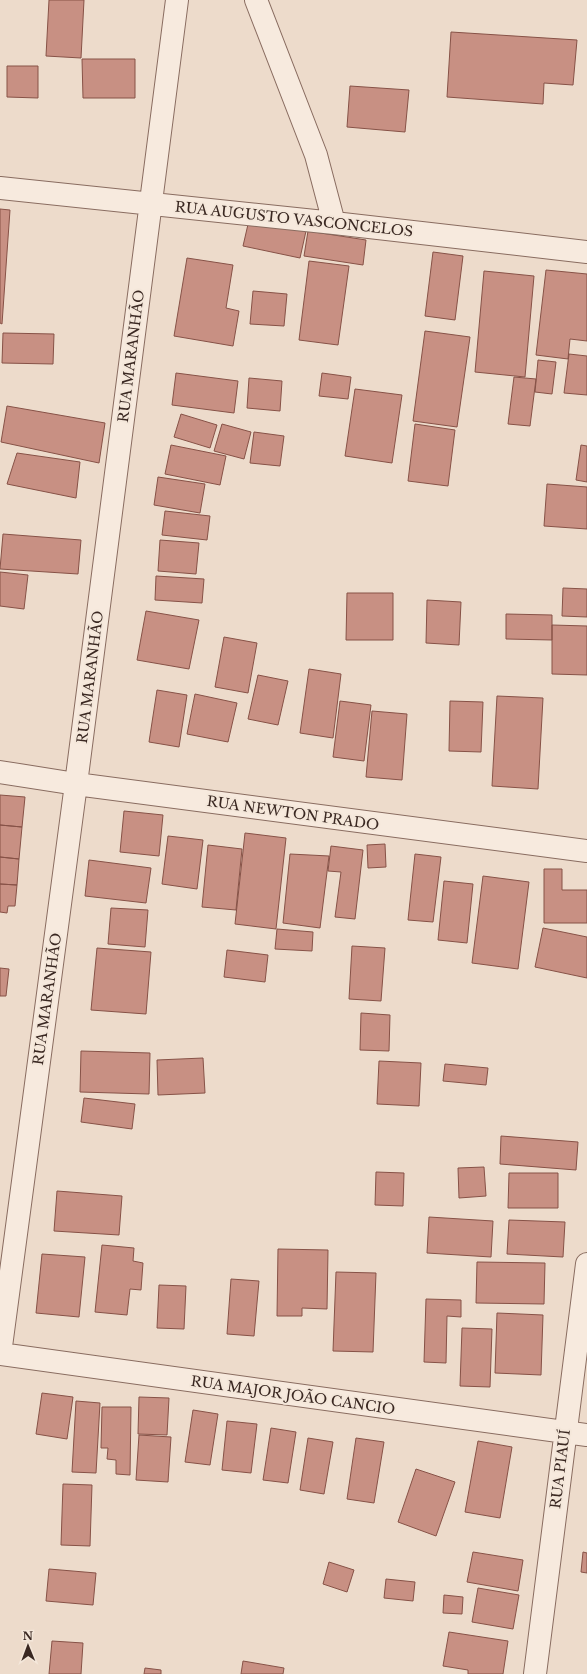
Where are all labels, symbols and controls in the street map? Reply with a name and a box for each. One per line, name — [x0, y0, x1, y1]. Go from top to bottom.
street label: RUA AUGUSTO VASCONCELOS — [174, 198, 414, 240]
street label: RUA MARANHÃO — [114, 289, 148, 423]
street label: RUA MARANHÃO — [73, 610, 107, 744]
street label: RUA NEWTON PRADO — [206, 792, 380, 834]
street label: RUA MARANHÃO — [29, 932, 65, 1066]
street label: RUA MAJOR JOÃO CANCIO — [190, 1372, 396, 1418]
street label: RUA PIAUÍ — [546, 1428, 574, 1510]
north arrow — [8, 1626, 48, 1666]
text: N — [23, 1629, 34, 1643]

